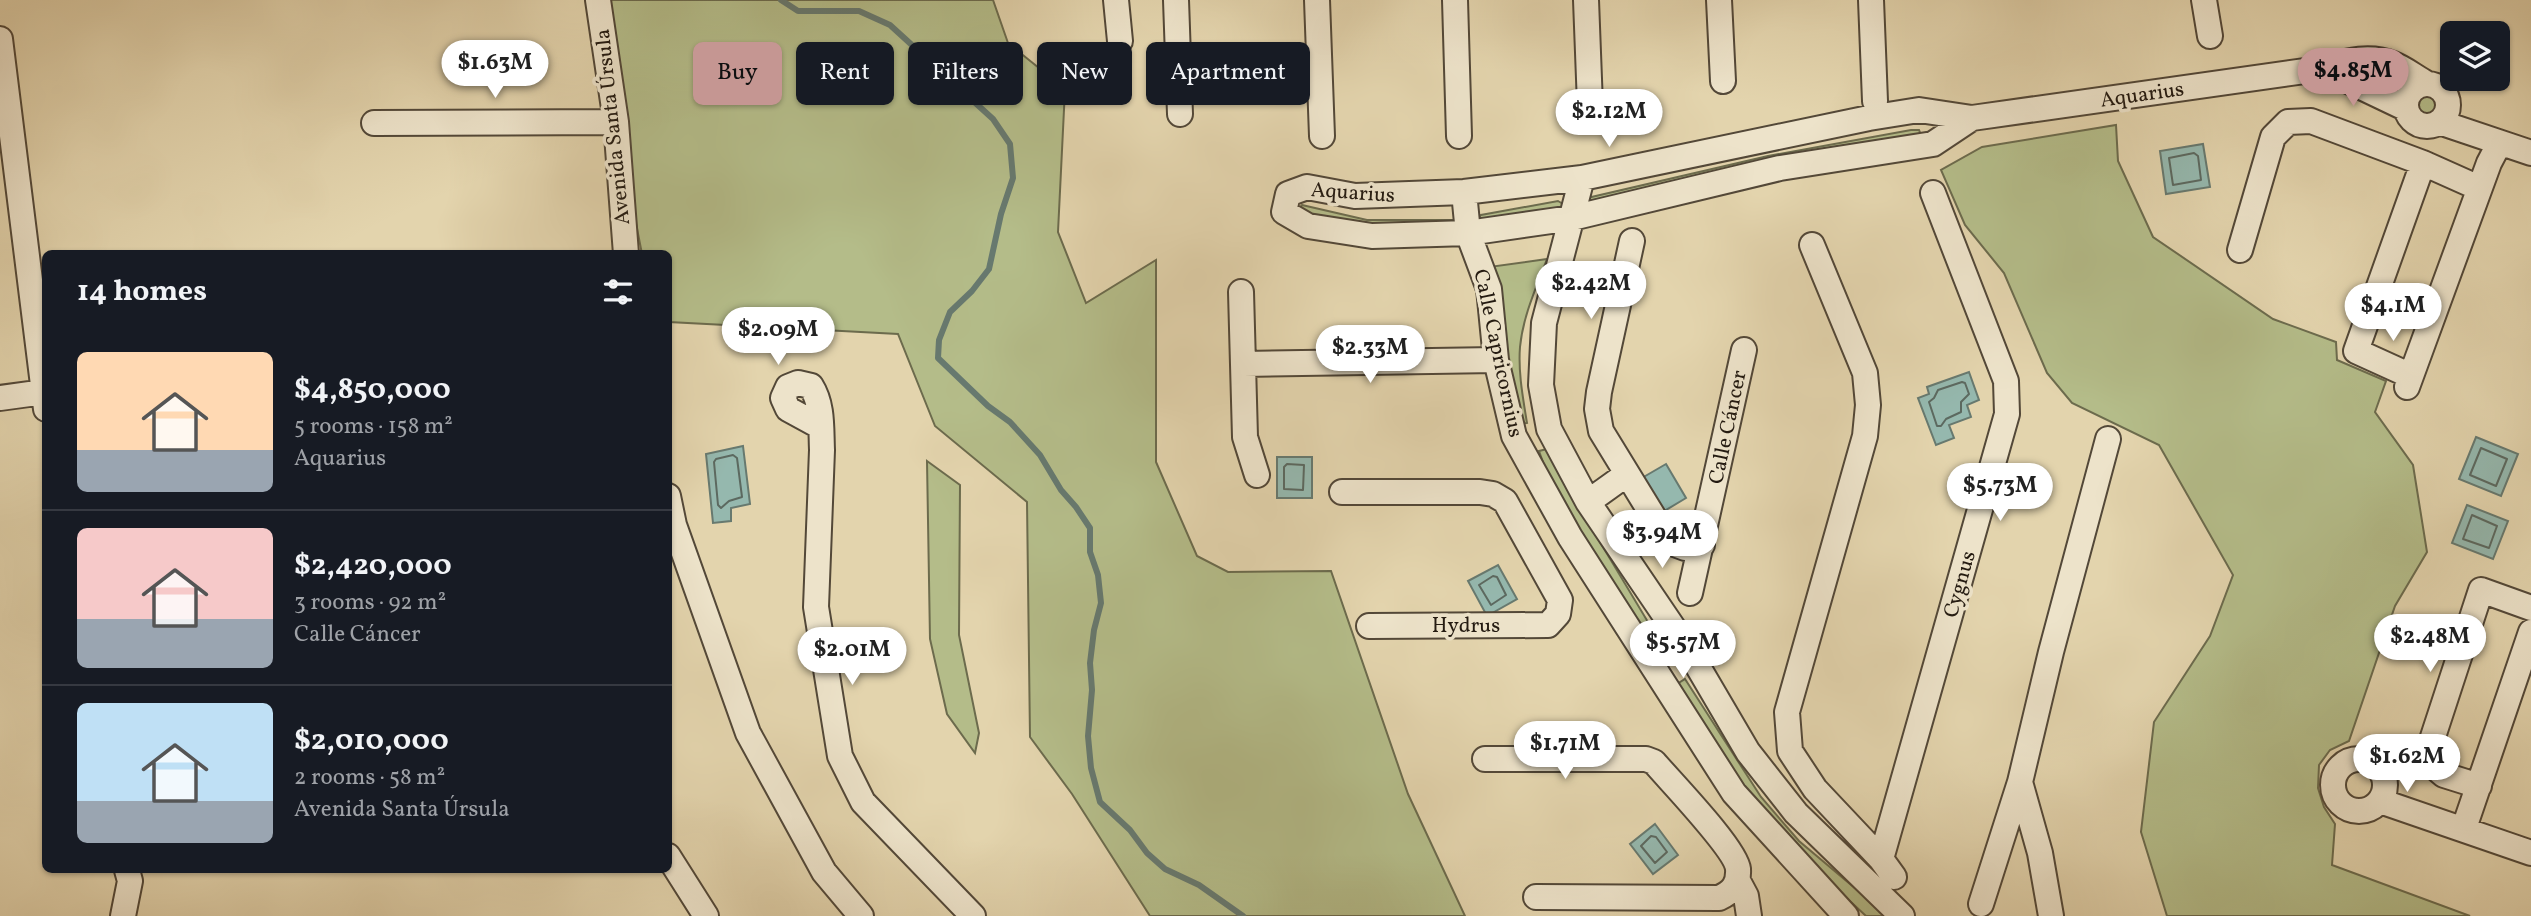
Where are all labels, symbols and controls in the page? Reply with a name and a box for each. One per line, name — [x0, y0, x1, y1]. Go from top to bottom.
map controls — [2440, 21, 2510, 91]
button: layers — [2440, 21, 2510, 91]
street label: Avenida Santa Úrsula — [589, 27, 638, 226]
pin: $1.63M — [438, 41, 552, 100]
chip: Buy — [693, 42, 782, 105]
chip: Rent — [796, 42, 894, 105]
chip: Filters — [908, 42, 1023, 105]
chip: New — [1037, 42, 1132, 105]
chip: Apartment — [1146, 42, 1310, 105]
text: $1.63M — [457, 47, 533, 79]
pin: $4.85M — [2296, 48, 2410, 108]
text: $4.85M — [2314, 55, 2392, 87]
street label: Aquarius — [2099, 75, 2186, 116]
pin: $2.12M — [1552, 90, 1666, 149]
text: $2.12M — [1572, 96, 1646, 128]
street label: Aquarius — [1310, 176, 1396, 211]
pin: $2.42M — [1534, 262, 1648, 321]
street label: Calle Capricornius — [1466, 267, 1530, 440]
text: $2.42M — [1551, 268, 1631, 300]
text: 14 homes — [77, 271, 207, 313]
icon: filters — [599, 273, 637, 311]
pin: $4.1M — [2344, 284, 2442, 343]
text: $4.1M — [2361, 290, 2425, 322]
pin: $2.09M — [721, 308, 835, 367]
text: $2.09M — [738, 314, 818, 346]
pin: $2.33M — [1313, 326, 1427, 385]
text: $2.33M — [1332, 332, 1408, 364]
street label: Calle Cáncer — [1702, 368, 1755, 487]
text: $4,850,000 — [294, 369, 451, 411]
icon: home — [133, 380, 217, 464]
text: 5 rooms · 158 m² — [294, 411, 453, 443]
text: Aquarius — [294, 443, 386, 475]
pin: $5.73M — [1943, 463, 2057, 523]
text: $5.73M — [1963, 470, 2037, 502]
pin: $3.94M — [1605, 510, 1719, 570]
text: $3.94M — [1622, 517, 1702, 549]
text: $2,420,000 — [294, 545, 452, 587]
street label: Cygnus — [1937, 548, 1984, 621]
icon: home — [133, 556, 217, 640]
text: 3 rooms · 92 m² — [294, 587, 446, 619]
street label: Hydrus — [1432, 612, 1500, 641]
pin: $2.48M — [2373, 614, 2487, 674]
text: Calle Cáncer — [294, 619, 421, 651]
pin: $5.57M — [1626, 620, 1740, 680]
text: $2.48M — [2390, 621, 2470, 653]
text: $5.57M — [1646, 627, 1720, 659]
pin: $2.01M — [795, 628, 909, 687]
text: $2.01M — [814, 634, 890, 666]
text: $2,010,000 — [294, 720, 449, 762]
pin: $1.71M — [1508, 722, 1622, 781]
text: $1.71M — [1530, 728, 1600, 760]
icon: home — [133, 731, 217, 815]
pin: $1.62M — [2350, 734, 2464, 794]
text: $1.62M — [2369, 741, 2445, 773]
text: 2 rooms · 58 m² — [294, 762, 445, 794]
text: Avenida Santa Úrsula — [294, 794, 510, 826]

